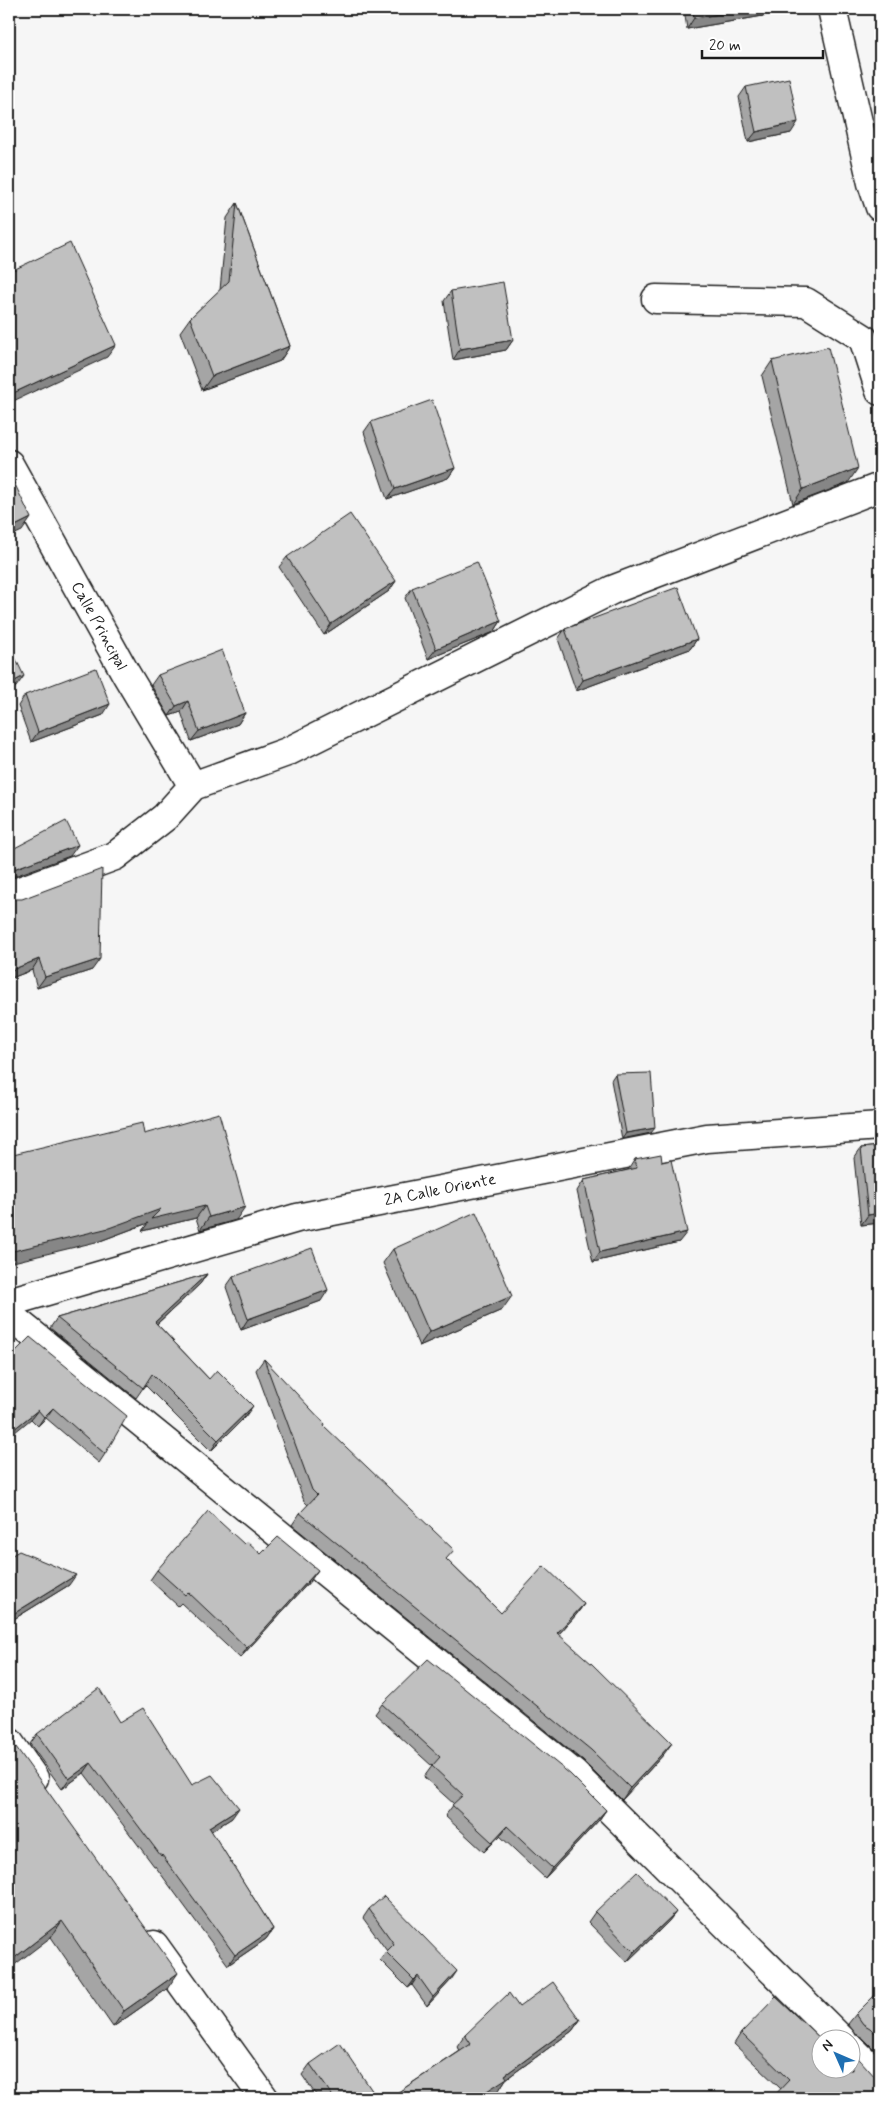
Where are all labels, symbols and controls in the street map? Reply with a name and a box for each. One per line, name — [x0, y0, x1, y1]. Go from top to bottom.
scale bar — [702, 28, 823, 60]
text: 20 m — [709, 36, 741, 56]
street label: Calle Principal — [66, 578, 132, 674]
street label: 2A Calle Oriente — [382, 1169, 498, 1211]
north arrow — [812, 2030, 862, 2080]
text: N — [818, 2036, 837, 2055]

